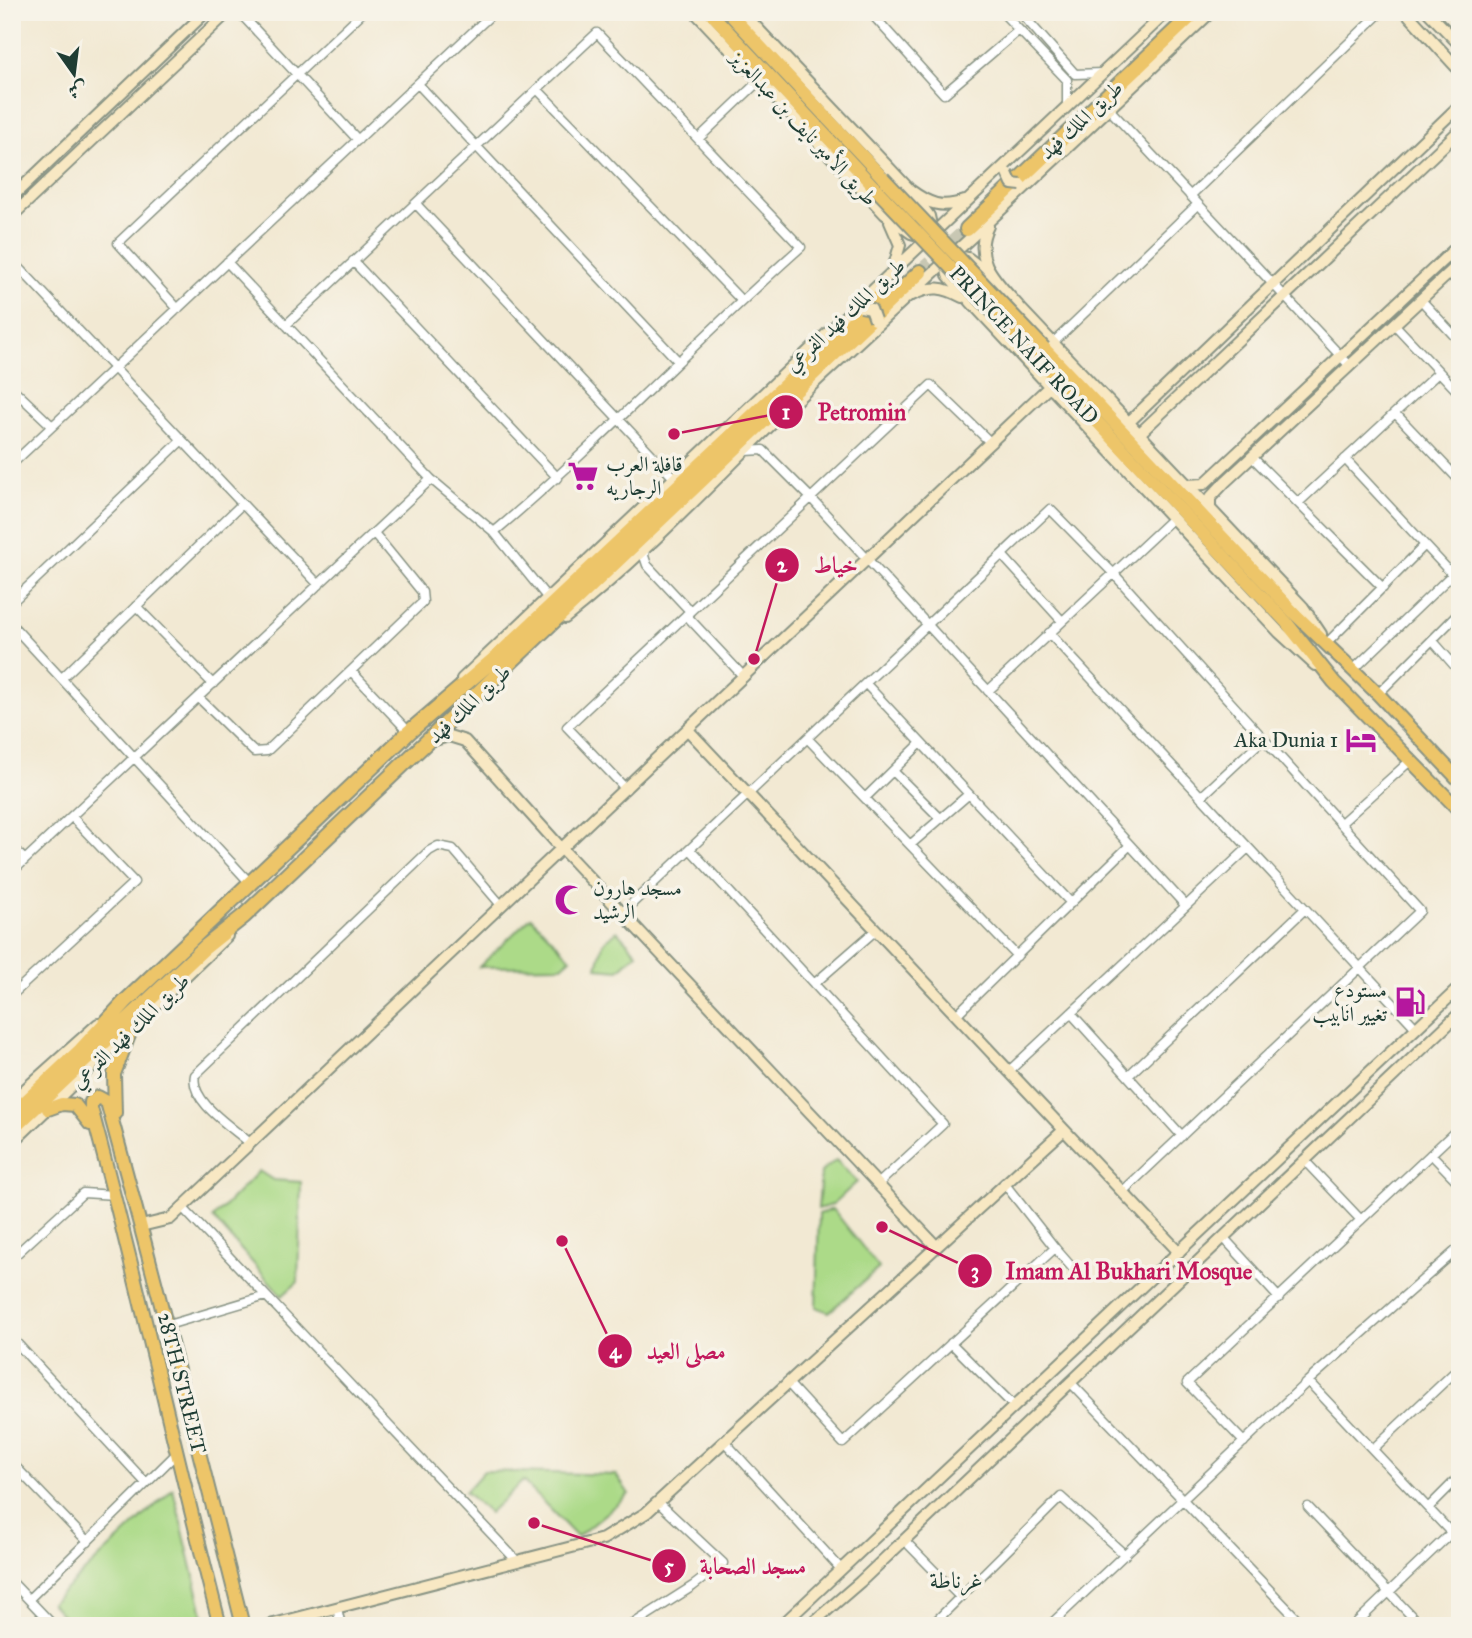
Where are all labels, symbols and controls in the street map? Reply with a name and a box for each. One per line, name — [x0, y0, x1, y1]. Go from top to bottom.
north arrow — [38, 38, 108, 108]
street label: طريق الأمير نايف بن عبدالعزيز — [724, 42, 884, 211]
street label: طريق الملك فهد — [1034, 75, 1128, 165]
text: ش — [66, 77, 90, 103]
street label: طريق الملك فهد الفرعي — [779, 252, 913, 380]
street label: PRINCE NAIF ROAD — [944, 260, 1104, 430]
callout: Petromin — [769, 390, 920, 434]
text: Petromin — [818, 398, 907, 426]
text: 1 — [782, 399, 790, 425]
place label: قافلة العرب الرجاريه — [606, 451, 683, 501]
supermarket icon: قافلة العرب الرجاريه — [566, 459, 600, 493]
callout: خياط — [765, 543, 872, 587]
text: خياط — [814, 551, 858, 579]
text: 2 — [777, 552, 788, 578]
street label: طريق الملك فهد — [422, 659, 516, 749]
hotel icon: Aka Dunia 1 — [1344, 723, 1378, 757]
place label: Aka Dunia 1 — [1233, 727, 1338, 753]
place label: مسجد هارون الرشيد — [593, 875, 682, 925]
mosque icon: مسجد هارون الرشيد — [553, 883, 587, 917]
street label: طريق الملك فهد الفرعي — [65, 968, 198, 1097]
place label: مستودع تغيير انابيب — [1312, 977, 1388, 1028]
fuel station icon: مستودع تغيير انابيب — [1393, 985, 1427, 1019]
callout: Imam Al Bukhari Mosque — [957, 1249, 1267, 1293]
text: Imam Al Bukhari Mosque — [1006, 1257, 1253, 1286]
text: 3 — [971, 1258, 979, 1284]
street label: 28TH STREET — [152, 1310, 212, 1456]
callout: مصلى العيد — [597, 1329, 740, 1373]
text: مصلى العيد — [646, 1337, 726, 1369]
text: 4 — [609, 1338, 622, 1364]
callout: مسجد الصحابة — [651, 1544, 820, 1588]
text: مسجد الصحابة — [700, 1552, 806, 1580]
text: 5 — [664, 1553, 674, 1579]
district label: غرناطة — [929, 1566, 983, 1596]

